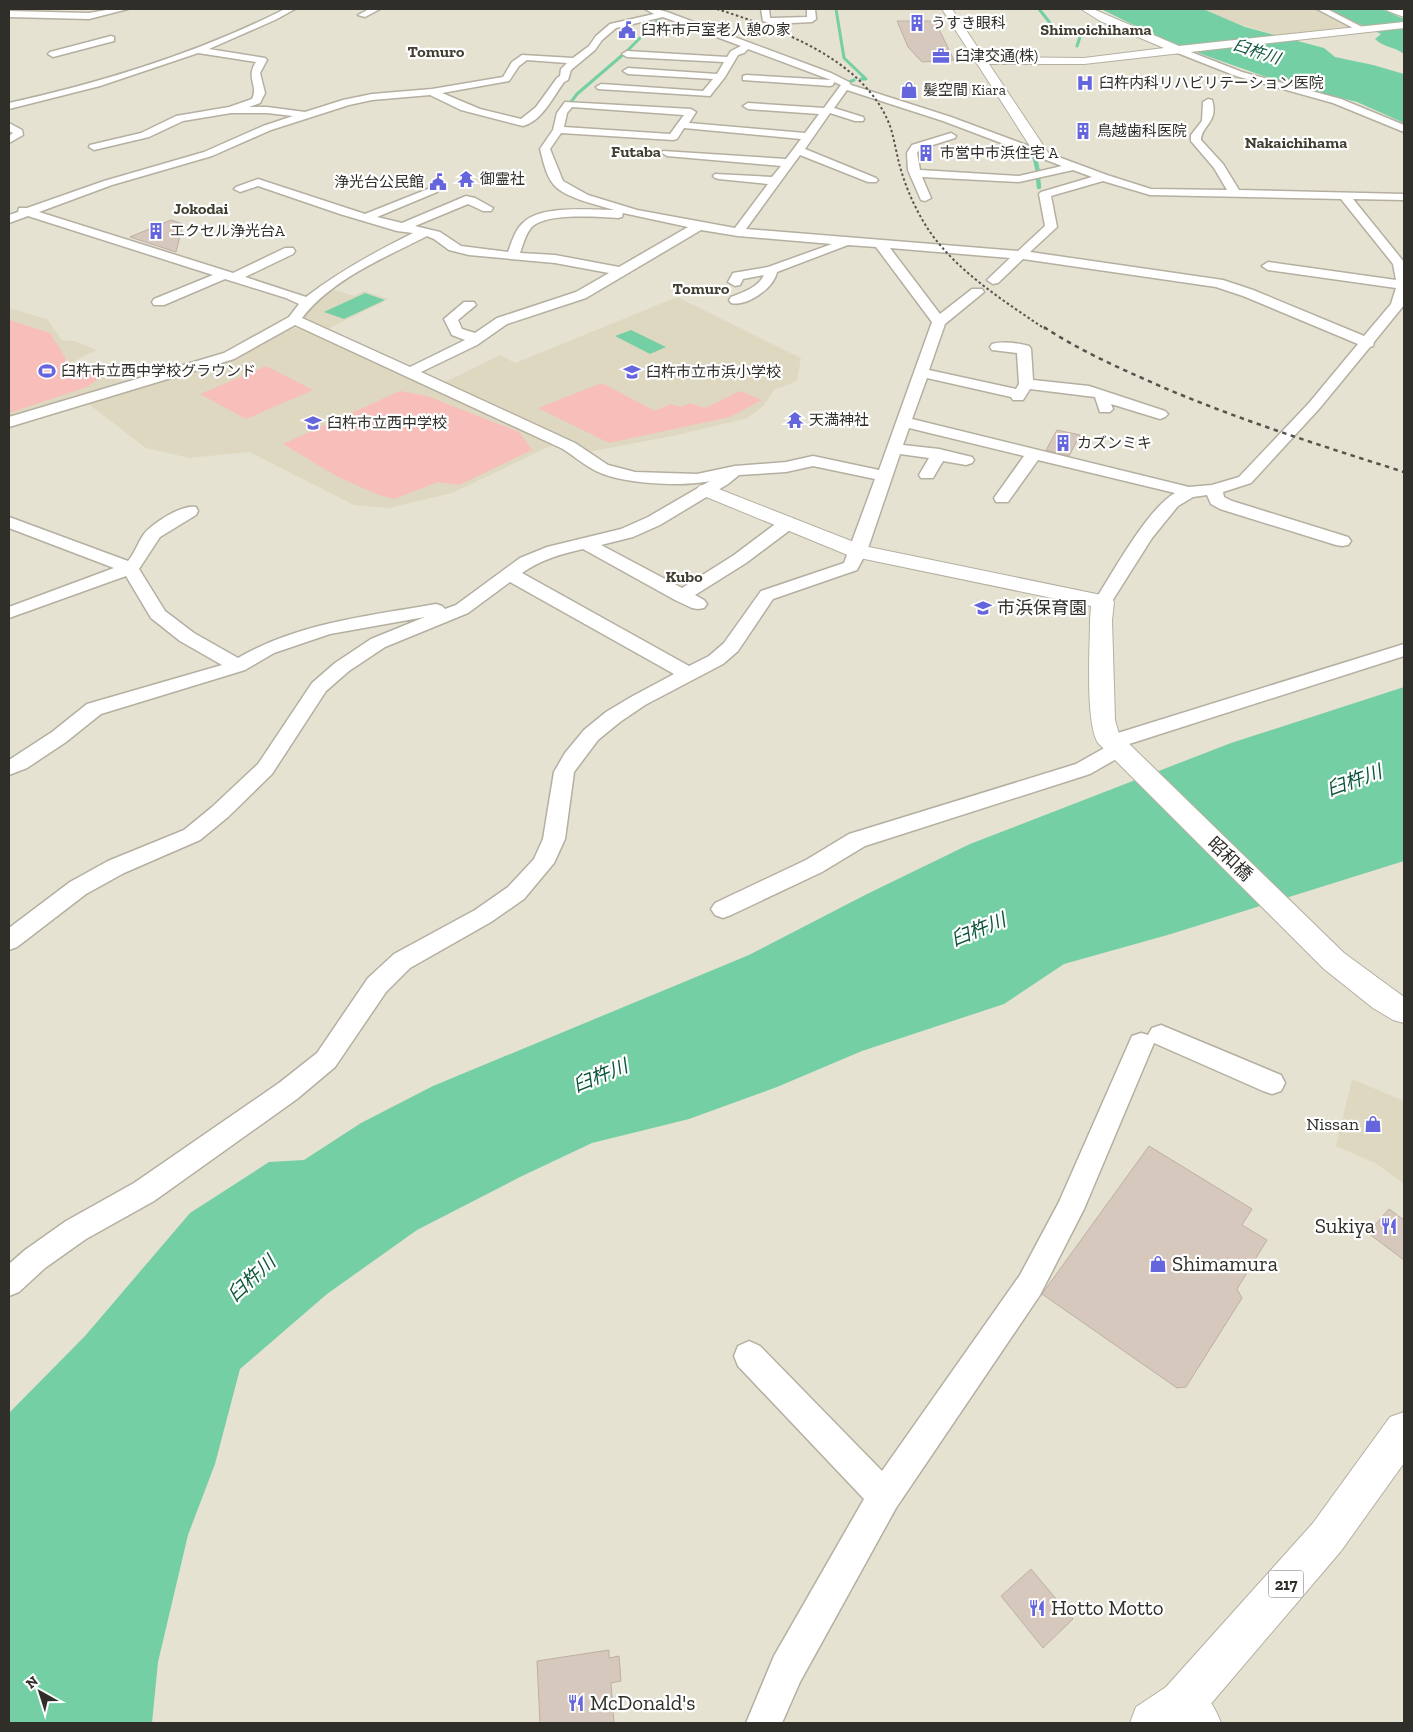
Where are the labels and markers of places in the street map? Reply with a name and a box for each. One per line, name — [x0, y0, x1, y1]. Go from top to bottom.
building icon: うすき眼科 — [907, 13, 927, 33]
place label: うすき眼科 — [931, 14, 1006, 32]
public building icon: 臼杵市戸室老人憩の家 — [617, 20, 637, 40]
place label: 臼杵市戸室老人憩の家 — [641, 21, 791, 39]
office icon: 臼津交通(株) — [931, 46, 951, 66]
place label: 臼津交通(株) — [955, 47, 1038, 65]
hospital icon: 臼杵内科リハビリテーション医院 — [1075, 73, 1095, 93]
place label: 臼杵内科リハビリテーション医院 — [1099, 74, 1324, 92]
shop icon: 髪空間 Kiara — [899, 80, 919, 100]
place label: 髪空間 Kiara — [923, 81, 1006, 99]
building icon: 鳥越歯科医院 — [1073, 121, 1093, 141]
place label: 鳥越歯科医院 — [1097, 122, 1187, 140]
building icon: 市営中市浜住宅 A — [916, 143, 936, 163]
place label: 市営中市浜住宅 A — [940, 144, 1058, 162]
temple icon: 御霊社 — [456, 169, 476, 189]
place label: 御霊社 — [480, 170, 525, 188]
public building icon: 浄光台公民館 — [428, 172, 448, 192]
place label: 浄光台公民館 — [334, 173, 424, 191]
building icon: エクセル浄光台A — [146, 221, 166, 241]
place label: エクセル浄光台A — [170, 222, 285, 240]
sports icon: 臼杵市立西中学校グラウンド — [37, 361, 57, 381]
place label: 臼杵市立西中学校グラウンド — [61, 362, 256, 380]
school or university icon: 臼杵市立市浜小学校 — [622, 362, 642, 382]
place label: 臼杵市立市浜小学校 — [646, 363, 781, 381]
temple icon: 天満神社 — [785, 410, 805, 430]
place label: 天満神社 — [809, 411, 869, 429]
school or university icon: 臼杵市立西中学校 — [303, 413, 323, 433]
place label: 臼杵市立西中学校 — [327, 414, 447, 432]
building icon: カズンミキ — [1053, 433, 1073, 453]
place label: カズンミキ — [1077, 434, 1152, 452]
place label: 市浜保育園 — [997, 597, 1087, 619]
school or university icon: 市浜保育園 — [973, 598, 993, 618]
place label: Nissan — [1306, 1113, 1360, 1135]
shop icon: Nissan — [1363, 1114, 1383, 1134]
place label: Sukiya — [1315, 1213, 1375, 1238]
restaurant icon: Sukiya — [1379, 1216, 1399, 1236]
place label: Shimamura — [1172, 1251, 1278, 1276]
shop icon: Shimamura — [1148, 1254, 1168, 1274]
place label: Hotto Motto — [1051, 1595, 1163, 1620]
restaurant icon: Hotto Motto — [1027, 1598, 1047, 1618]
place label: McDonald's — [590, 1690, 695, 1715]
restaurant icon: McDonald's — [566, 1693, 586, 1713]

